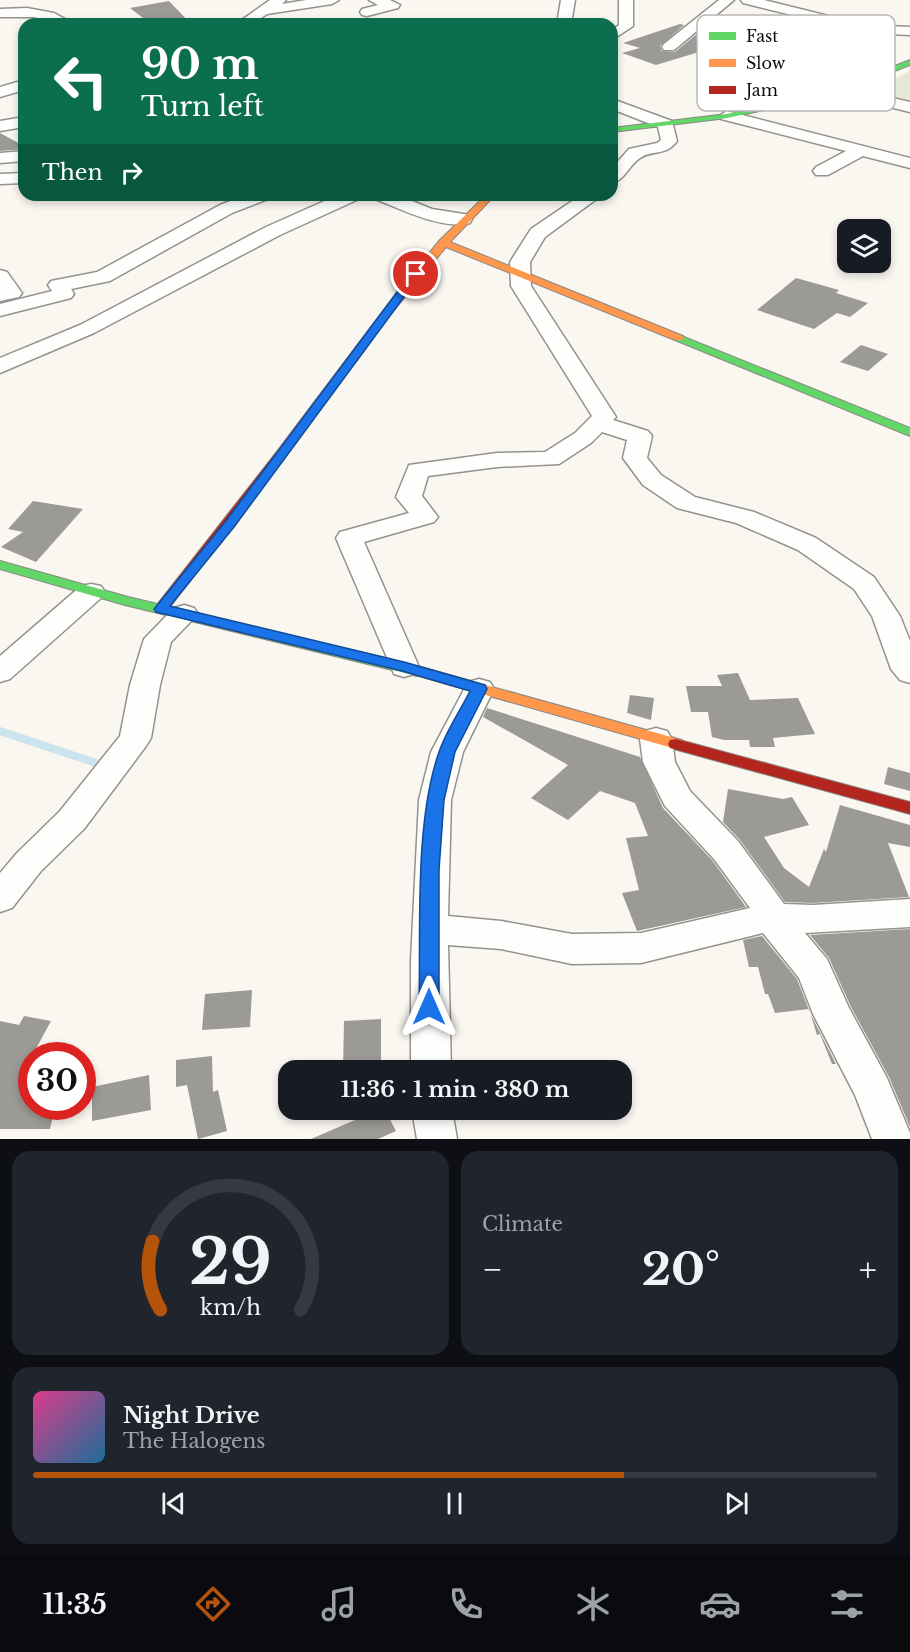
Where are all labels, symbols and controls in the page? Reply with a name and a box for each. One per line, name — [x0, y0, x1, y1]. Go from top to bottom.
legend — [697, 15, 895, 111]
text: Fast — [746, 26, 778, 46]
text: 90 m — [141, 38, 259, 90]
icon: left — [42, 42, 120, 120]
text: Slow — [746, 53, 786, 73]
text: Jam — [744, 80, 778, 100]
text: Turn left — [141, 90, 264, 123]
icon: right — [115, 156, 148, 189]
text: Then — [42, 159, 103, 186]
map controls — [837, 219, 891, 273]
button: layers — [837, 219, 891, 273]
pin — [390, 248, 441, 299]
icon: arrive — [399, 257, 432, 290]
position arrow — [397, 975, 461, 1039]
speed limit sign: 30 — [18, 1042, 96, 1120]
text: 11:36 · 1 min · 380 m — [341, 1076, 569, 1103]
text: Climate — [482, 1212, 563, 1236]
text: 29 — [189, 1223, 272, 1301]
text: 20° — [642, 1241, 720, 1297]
text: − — [482, 1249, 503, 1290]
text: + — [859, 1249, 877, 1290]
text: km/h — [200, 1294, 261, 1321]
text: Night Drive — [123, 1402, 260, 1429]
text: The Halogens — [123, 1429, 265, 1453]
icon: previous — [157, 1487, 190, 1520]
icon: pause — [438, 1487, 471, 1520]
icon: next — [720, 1487, 753, 1520]
icon: directions — [192, 1583, 234, 1625]
icon: music — [318, 1583, 360, 1625]
icon: phone — [445, 1583, 487, 1625]
icon: climate — [572, 1583, 614, 1625]
icon: car — [699, 1583, 741, 1625]
icon: filters — [826, 1583, 868, 1625]
text: 11:35 — [42, 1588, 107, 1621]

